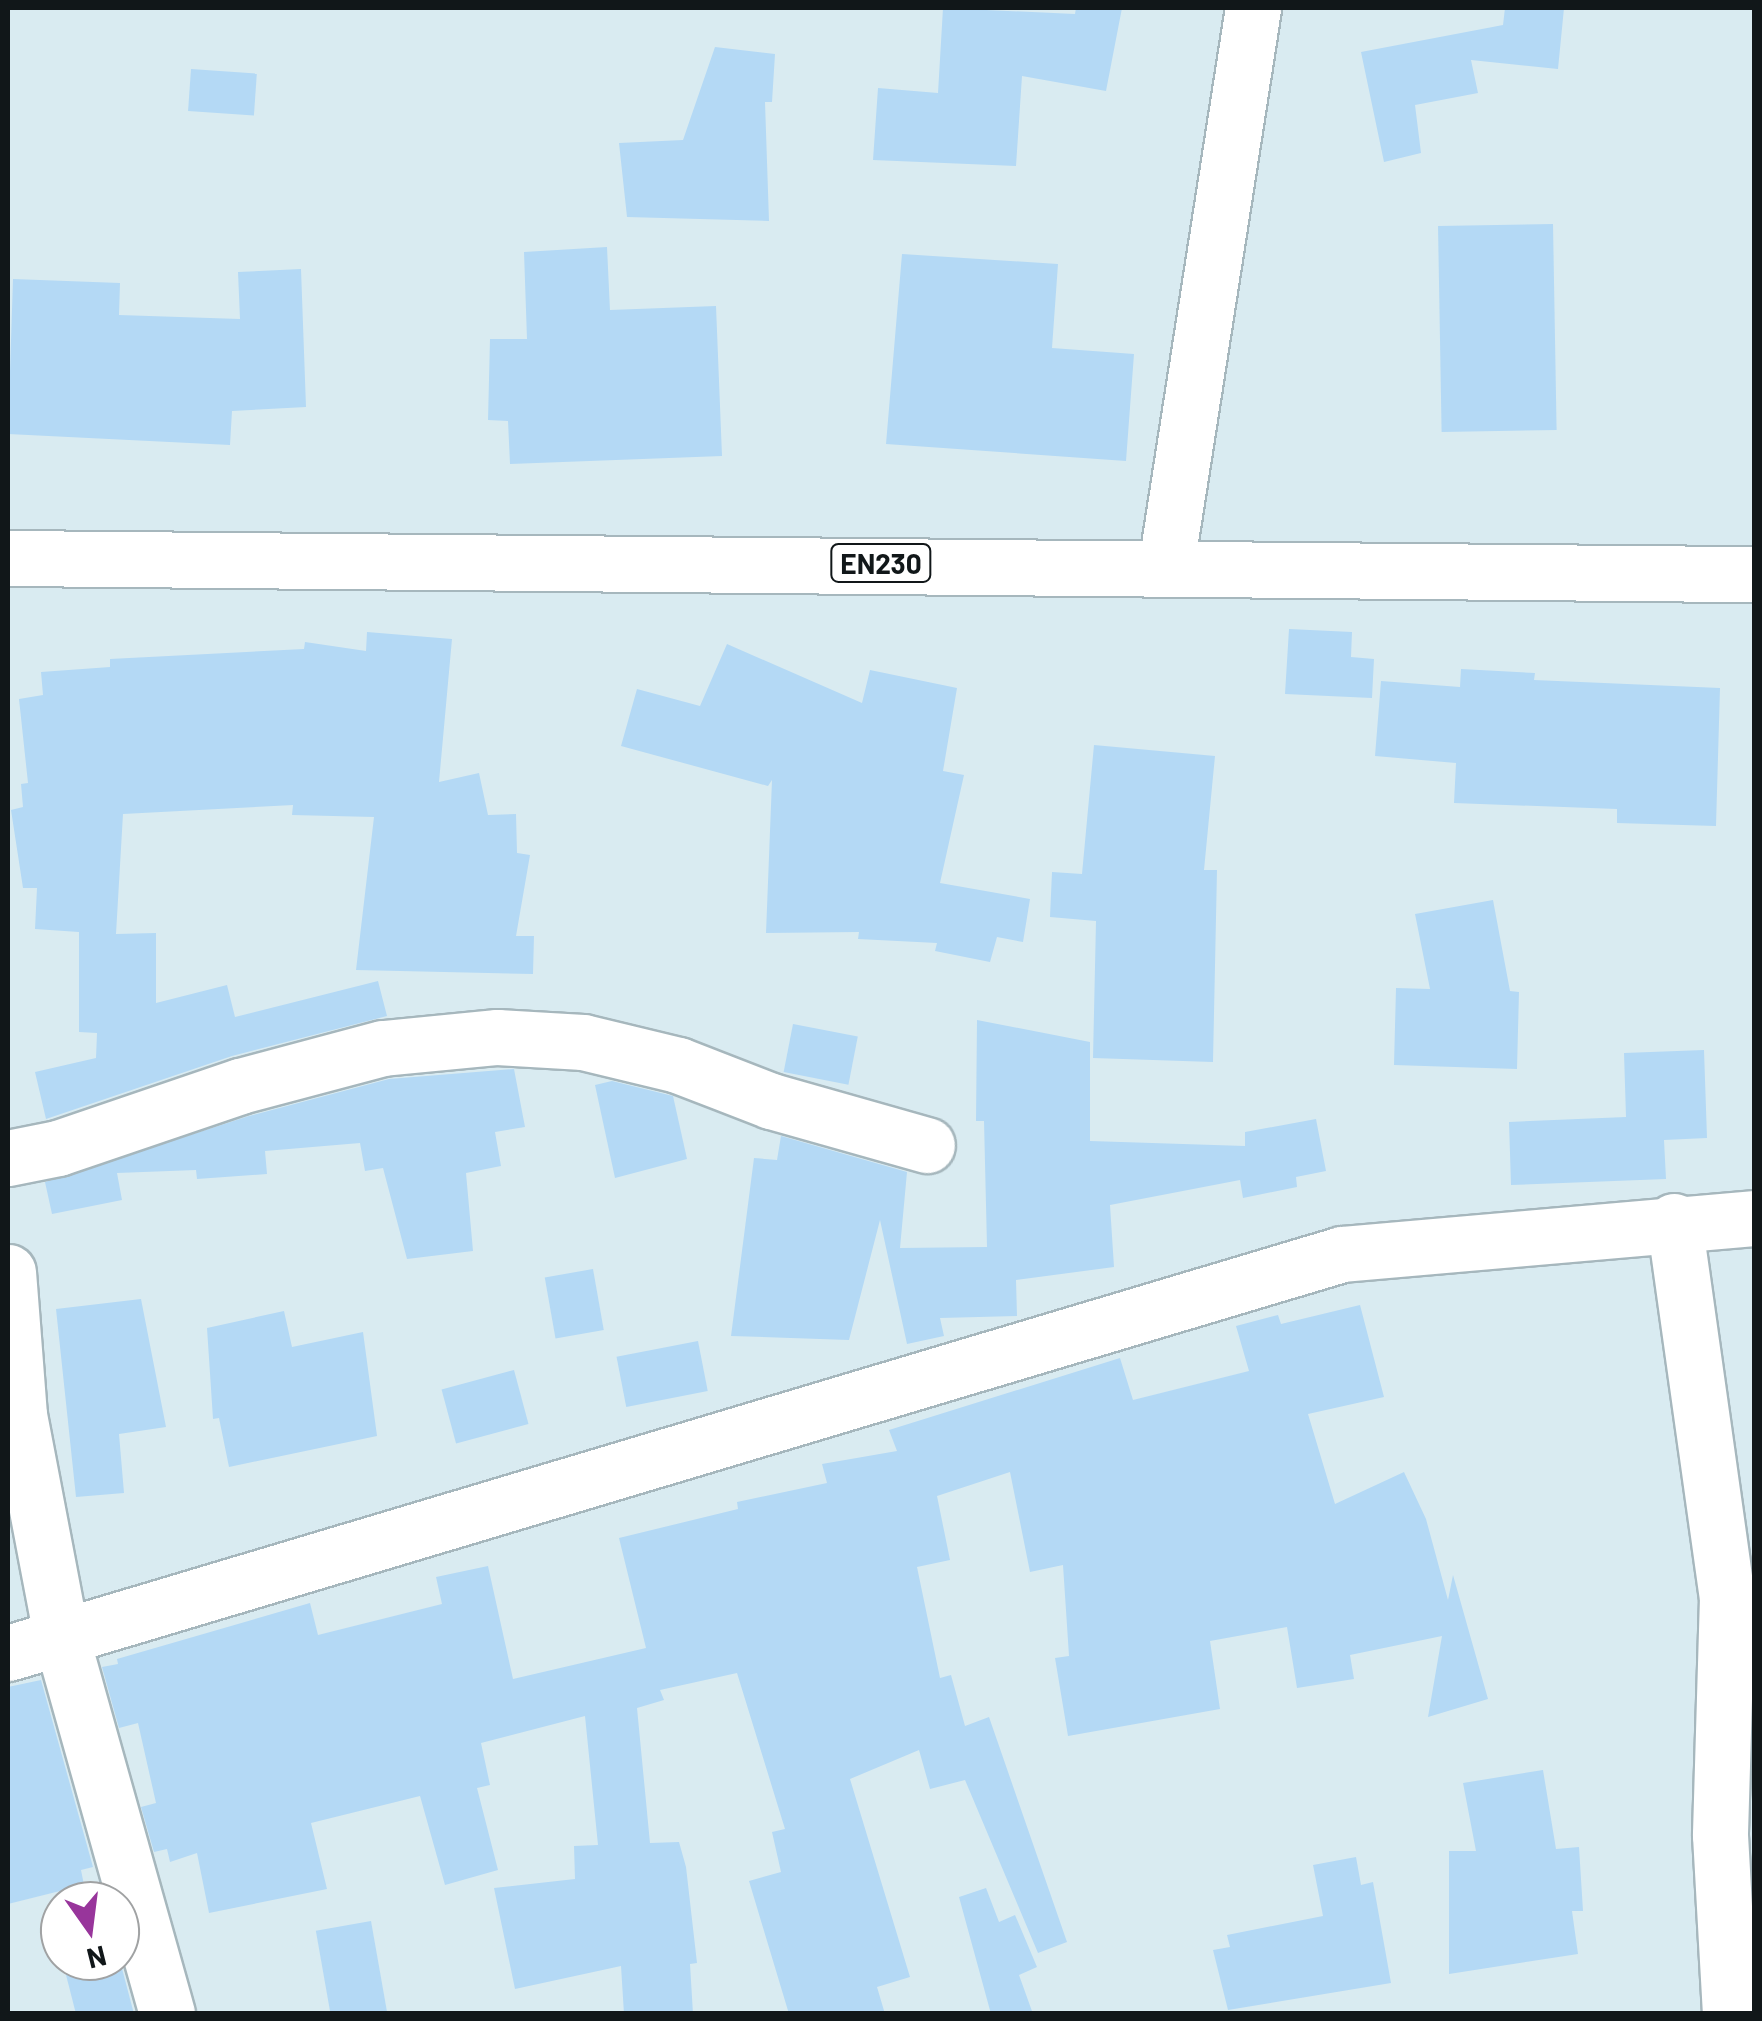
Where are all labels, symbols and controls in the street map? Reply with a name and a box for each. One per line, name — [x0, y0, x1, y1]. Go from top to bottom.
road number: EN230 — [828, 540, 934, 586]
north arrow — [40, 1881, 140, 1981]
text: N — [84, 1939, 110, 1977]

